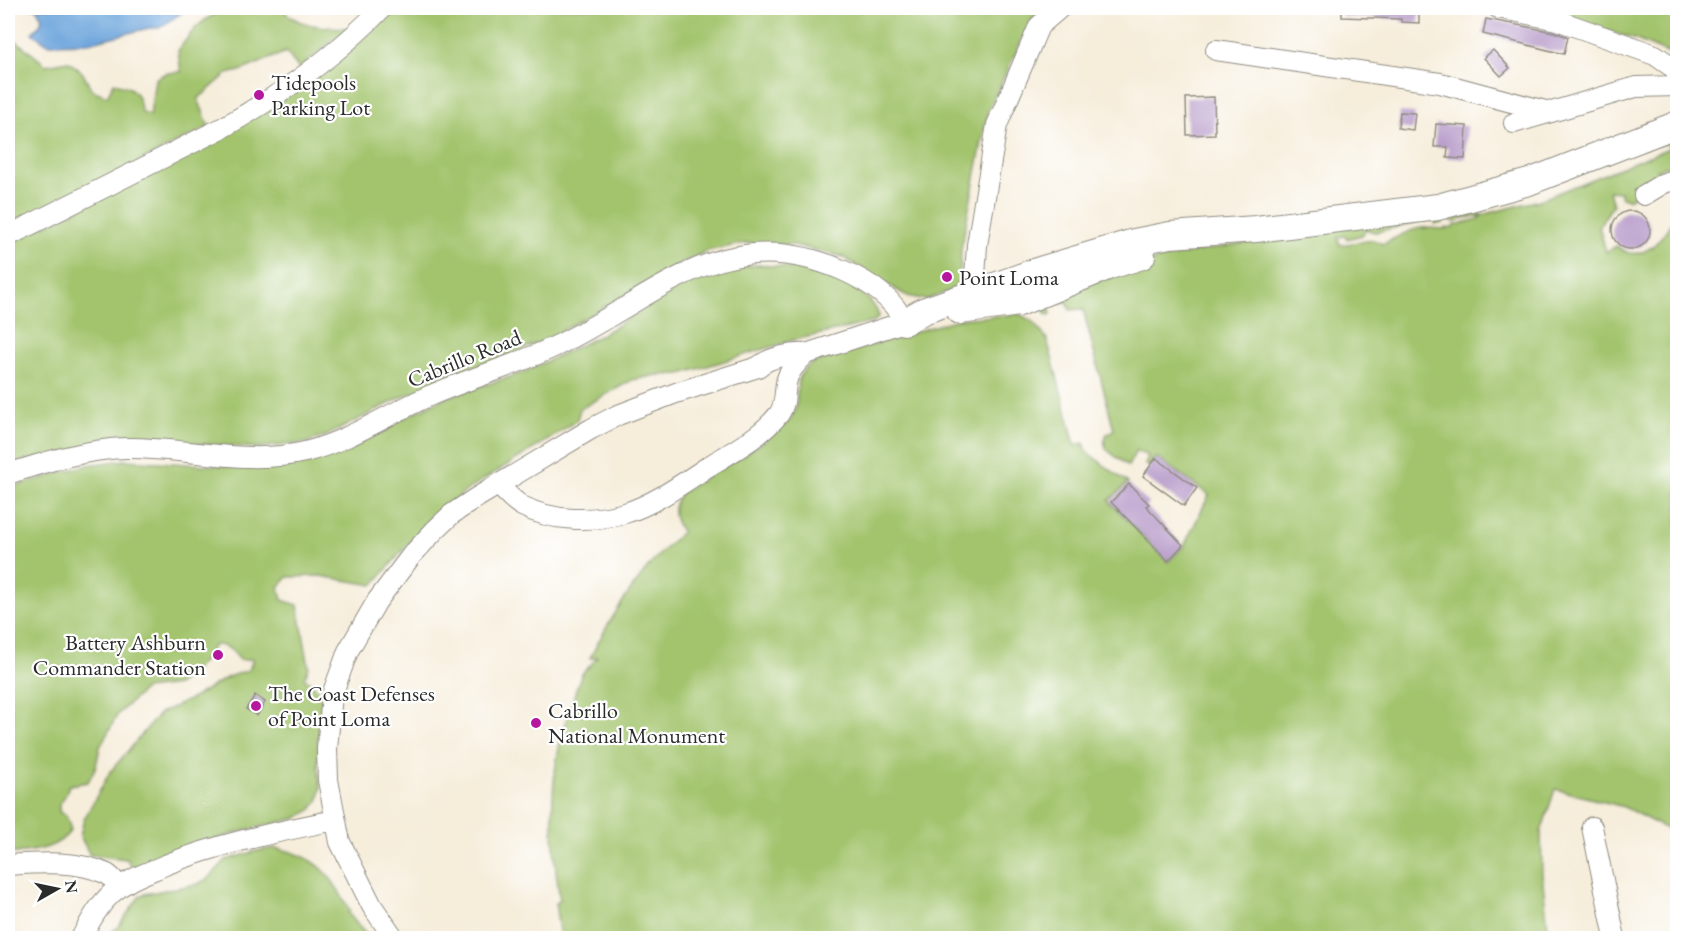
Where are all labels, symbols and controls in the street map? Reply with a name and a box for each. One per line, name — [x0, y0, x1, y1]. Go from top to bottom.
place label: Tidepools Parking Lot — [271, 68, 370, 122]
marker: Tidepools Parking Lot — [252, 88, 266, 102]
place label: Point Loma — [959, 263, 1059, 292]
marker: Point Loma — [940, 270, 954, 284]
street label: Cabrillo Road — [403, 322, 526, 394]
place label: Battery Ashburn Commander Station — [33, 628, 206, 682]
marker: Battery Ashburn Commander Station — [211, 648, 225, 662]
place label: The Coast Defenses of Point Loma — [268, 679, 435, 733]
place label: Cabrillo National Monument — [548, 696, 725, 750]
marker: The Coast Defenses of Point Loma — [249, 699, 263, 713]
marker: Cabrillo National Monument — [529, 716, 543, 730]
north arrow — [27, 859, 87, 919]
text: N — [60, 879, 83, 895]

